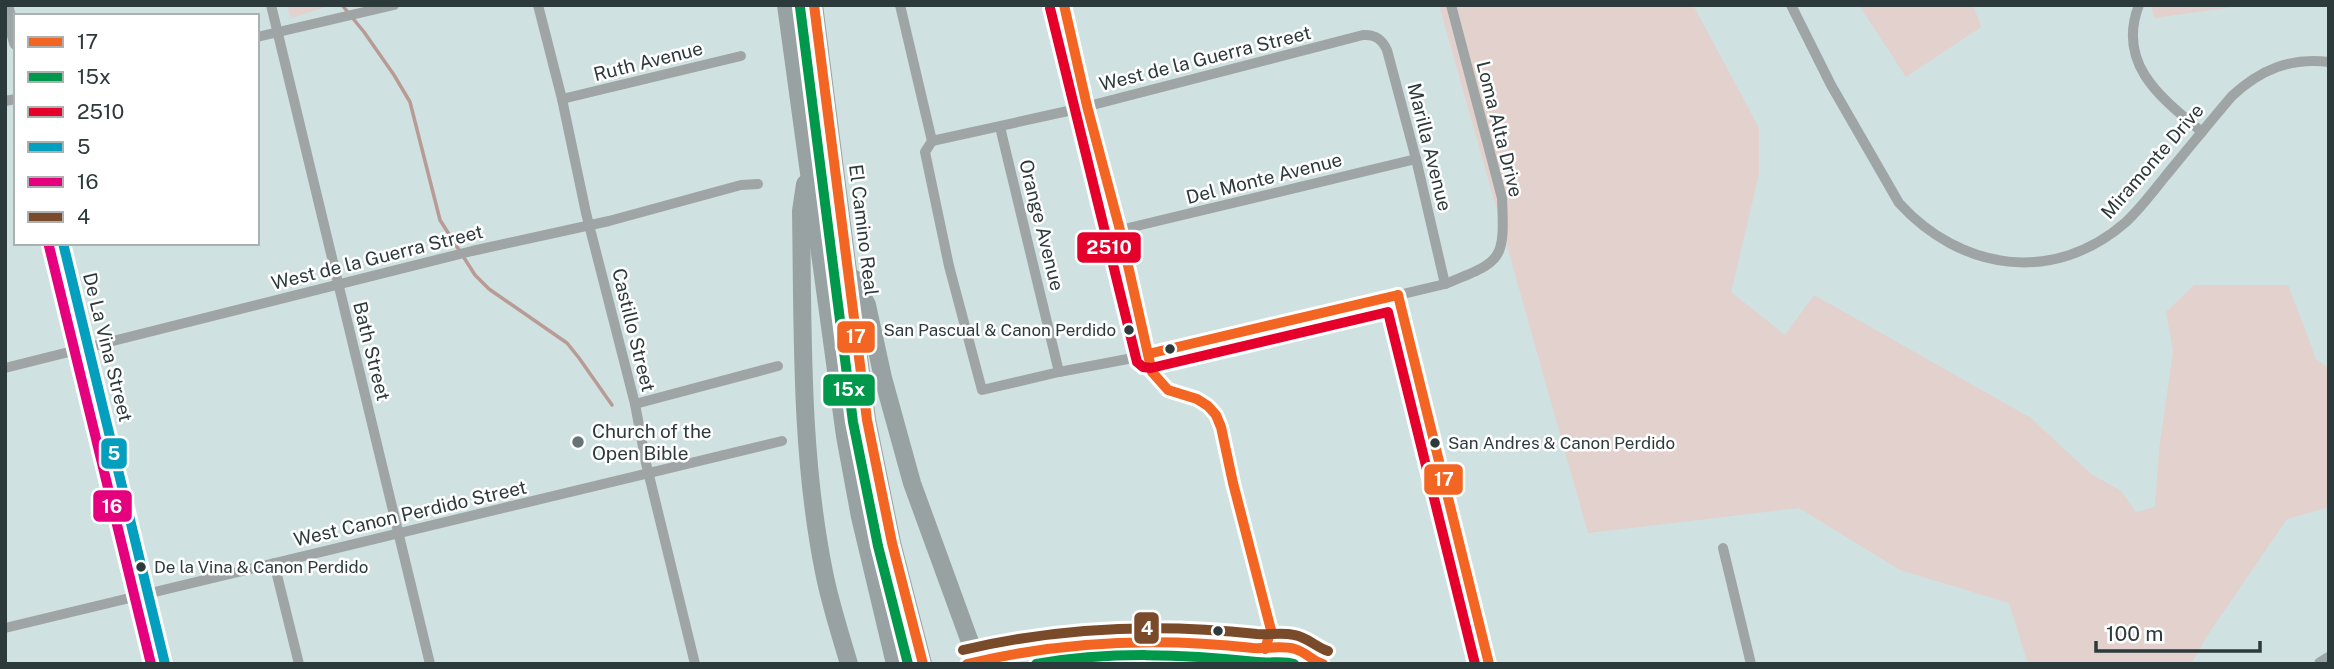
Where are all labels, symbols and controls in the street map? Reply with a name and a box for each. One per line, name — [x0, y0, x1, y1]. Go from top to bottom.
legend — [14, 14, 259, 245]
street label: West de la Guerra Street — [1097, 21, 1313, 95]
text: 17 — [77, 29, 98, 54]
street label: Ruth Avenue — [591, 37, 705, 85]
street label: Loma Alta Drive — [1472, 59, 1528, 199]
text: 15x — [77, 64, 111, 89]
street label: Marilla Avenue — [1403, 81, 1457, 213]
text: 2510 — [77, 99, 124, 124]
street label: Miramonte Drive — [2096, 99, 2208, 223]
text: 5 — [77, 134, 90, 159]
street label: Del Monte Avenue — [1184, 148, 1344, 208]
street label: Orange Avenue — [1015, 157, 1069, 293]
street label: El Camino Real — [845, 163, 883, 297]
text: 16 — [77, 169, 99, 194]
text: 4 — [77, 204, 90, 229]
street label: West de la Guerra Street — [269, 220, 485, 294]
line badge: 2510 — [1076, 231, 1142, 264]
text: 2510 — [1086, 236, 1132, 258]
street label: Castillo Street — [608, 266, 660, 394]
street label: De La Vina Street — [79, 270, 137, 424]
street label: Bath Street — [349, 299, 395, 403]
line badge: 17 — [836, 320, 876, 354]
place label: San Pascual & Canon Perdido — [883, 320, 1116, 340]
marker: San Pascual & Canon Perdido — [1122, 323, 1136, 337]
text: 17 — [846, 325, 866, 347]
unlabelled marker — [1163, 342, 1177, 356]
line badge: 15x — [822, 373, 876, 407]
text: 15x — [833, 378, 865, 400]
place label: Church of the Open Bible — [592, 420, 712, 464]
place label: San Andres & Canon Perdido — [1448, 433, 1675, 453]
marker: Church of the Open Bible — [570, 434, 586, 450]
marker: San Andres & Canon Perdido — [1428, 436, 1442, 450]
line badge: 5 — [100, 437, 128, 470]
text: 5 — [108, 442, 120, 464]
line badge: 17 — [1423, 463, 1464, 496]
text: 17 — [1434, 468, 1454, 490]
street label: West Canon Perdido Street — [291, 475, 529, 551]
line badge: 16 — [92, 489, 133, 523]
text: 16 — [102, 495, 122, 517]
place label: De la Vina & Canon Perdido — [154, 557, 368, 577]
marker: De la Vina & Canon Perdido — [134, 560, 148, 574]
scale bar — [2096, 610, 2260, 654]
line badge: 4 — [1133, 611, 1160, 645]
text: 4 — [1141, 617, 1153, 639]
text: 100 m — [2106, 621, 2163, 646]
unlabelled marker — [1211, 624, 1225, 638]

